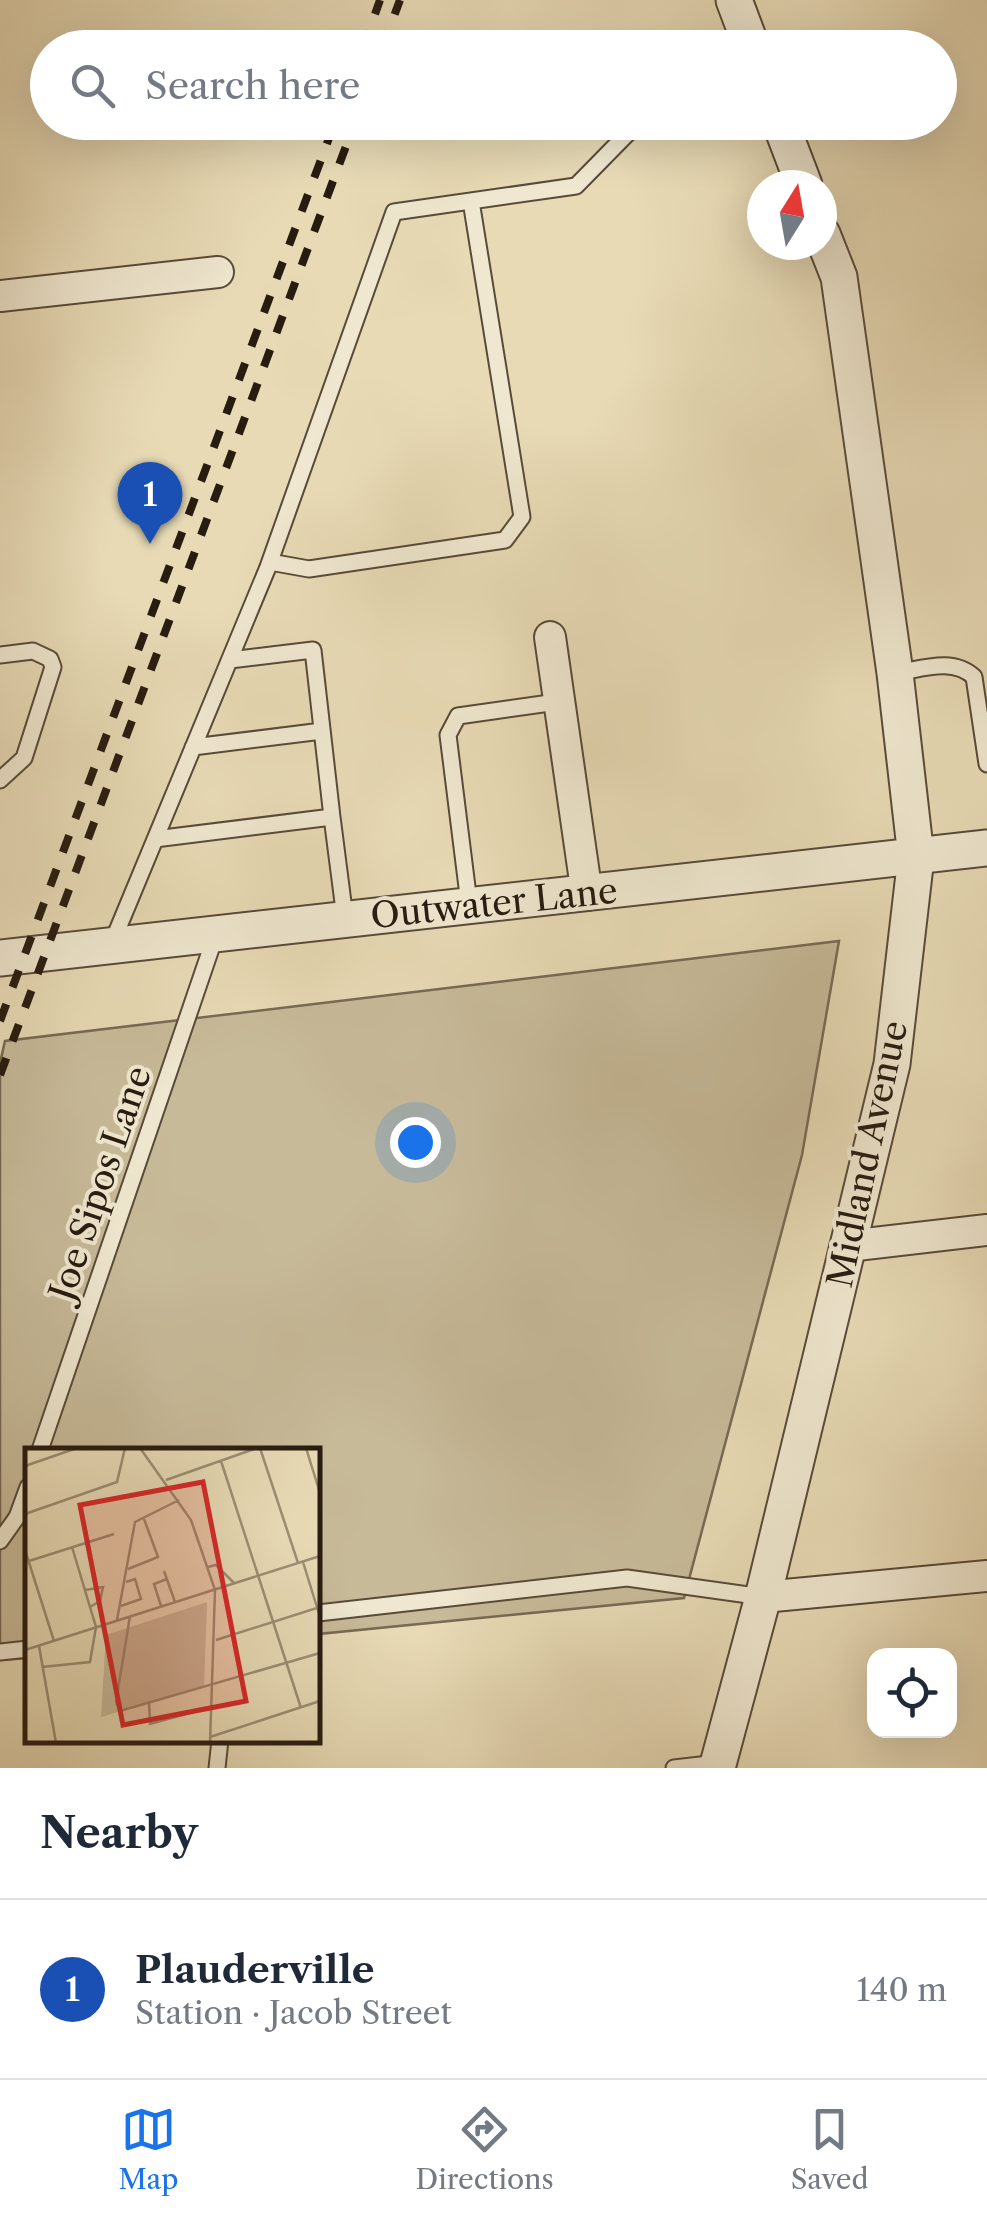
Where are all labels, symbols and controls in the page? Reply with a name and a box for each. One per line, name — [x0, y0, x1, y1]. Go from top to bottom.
search box — [30, 30, 957, 140]
icon: search — [65, 58, 120, 113]
text: Search here — [145, 62, 360, 109]
north arrow — [747, 170, 837, 260]
pin: 1 — [118, 462, 182, 544]
street label: Outwater Lane — [369, 869, 619, 937]
street label: Midland Avenue — [818, 1017, 916, 1291]
street label: Joe Sipos Lane — [38, 1060, 160, 1310]
your location — [390, 1117, 441, 1168]
inset map — [25, 1448, 320, 1743]
map controls — [867, 1648, 957, 1738]
button: locate — [867, 1648, 957, 1738]
text: Nearby — [40, 1807, 198, 1859]
text: Plauderville — [135, 1946, 375, 1993]
text: 1 — [65, 1970, 80, 2009]
text: 140 m — [856, 1970, 947, 2009]
text: Station · Jacob Street — [135, 1993, 452, 2032]
tab: Map — [118, 2102, 179, 2196]
tab: Directions — [415, 2102, 554, 2196]
tab: Saved — [791, 2102, 869, 2196]

